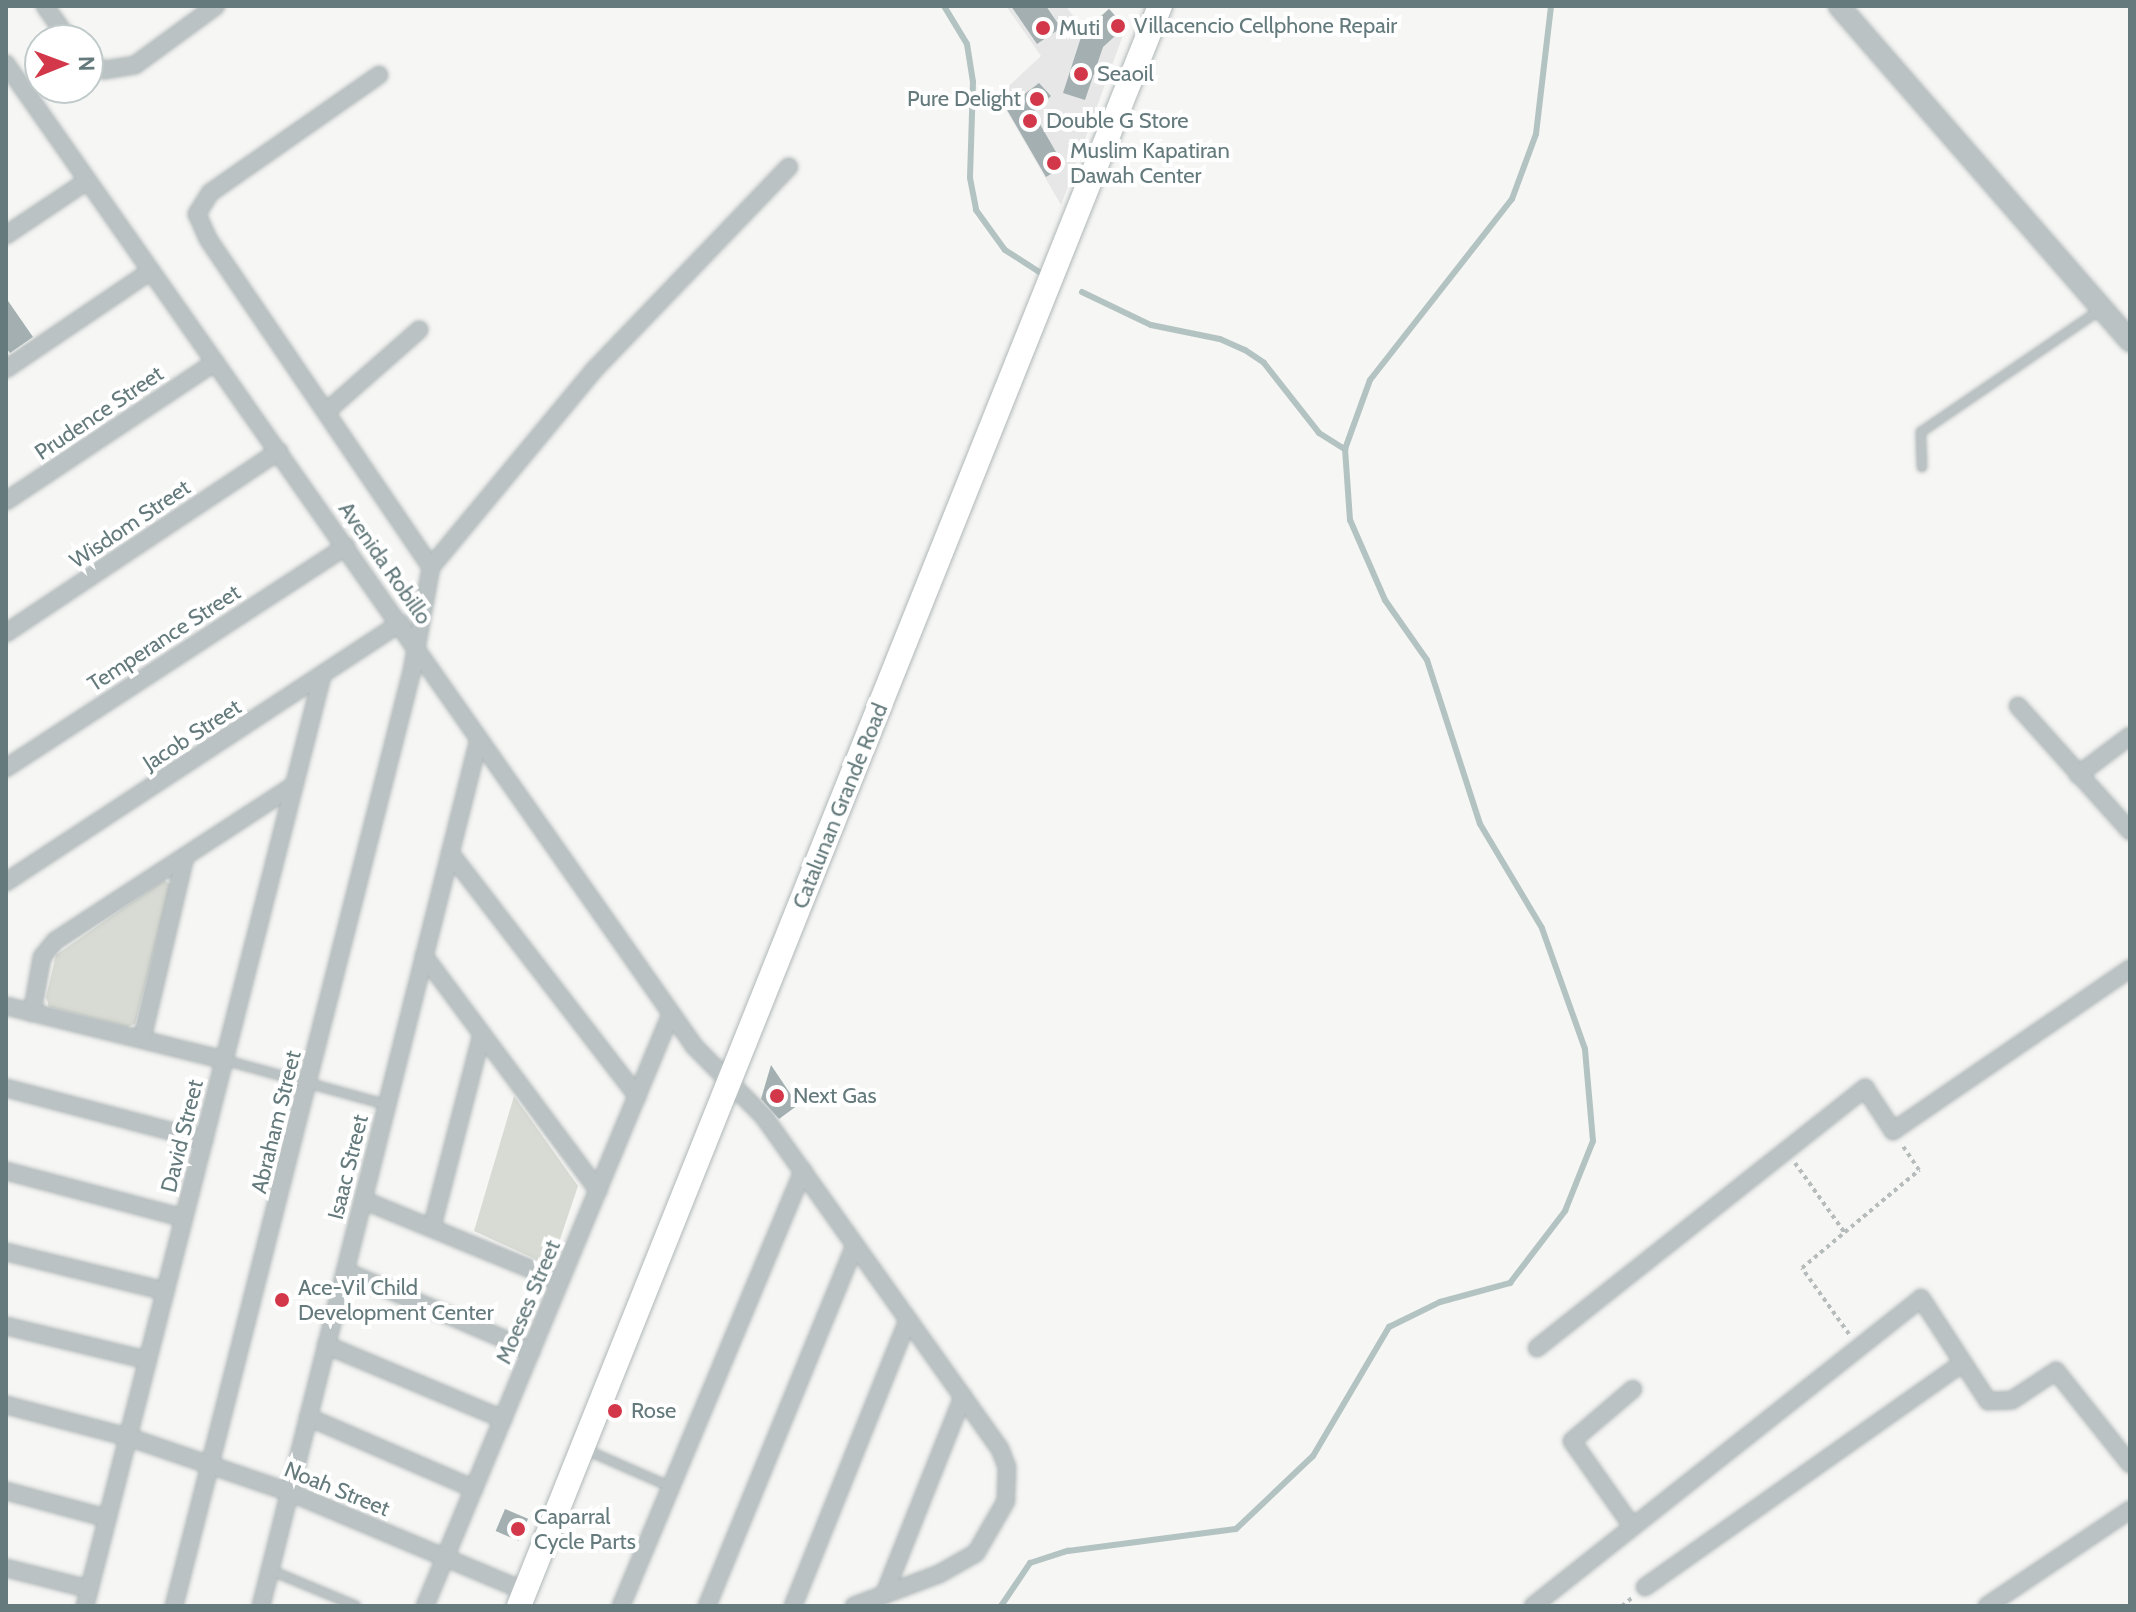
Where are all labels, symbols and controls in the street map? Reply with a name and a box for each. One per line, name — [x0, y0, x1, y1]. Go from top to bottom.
place label: Villacencio Cellphone Repair — [1134, 13, 1397, 39]
place label: Muti — [1059, 15, 1100, 41]
marker: Villacencio Cellphone Repair — [1109, 17, 1127, 35]
marker: Muti — [1034, 19, 1052, 37]
north arrow — [24, 24, 104, 104]
text: N — [73, 56, 100, 72]
place label: Seaoil — [1097, 61, 1154, 87]
marker: Seaoil — [1072, 65, 1090, 83]
place label: Pure Delight — [907, 86, 1021, 112]
marker: Pure Delight — [1028, 90, 1046, 108]
place label: Double G Store — [1046, 108, 1189, 134]
marker: Double G Store — [1021, 112, 1039, 130]
place label: Muslim Kapatiran Dawah Center — [1070, 137, 1230, 188]
marker: Muslim Kapatiran Dawah Center — [1045, 154, 1063, 172]
street label: Prudence Street — [30, 360, 168, 466]
street label: Wisdom Street — [65, 474, 195, 574]
street label: Avenida Robillo — [333, 497, 437, 629]
street label: Temperance Street — [83, 579, 245, 697]
street label: Jacob Street — [138, 694, 246, 776]
street label: Catalunan Grande Road — [787, 699, 893, 913]
street label: Abraham Street — [245, 1048, 307, 1196]
street label: David Street — [155, 1077, 209, 1195]
place label: Next Gas — [793, 1083, 877, 1109]
marker: Next Gas — [768, 1087, 786, 1105]
street label: Isaac Street — [322, 1112, 374, 1222]
street label: Moeses Street — [490, 1236, 566, 1368]
place label: Ace-Vil Child Development Center — [298, 1274, 494, 1326]
marker: Ace-Vil Child Development Center — [273, 1291, 291, 1309]
place label: Rose — [631, 1398, 676, 1424]
marker: Rose — [606, 1402, 624, 1420]
street label: Noah Street — [280, 1456, 394, 1522]
place label: Caparral Cycle Parts — [534, 1503, 636, 1554]
marker: Caparral Cycle Parts — [509, 1520, 527, 1538]

